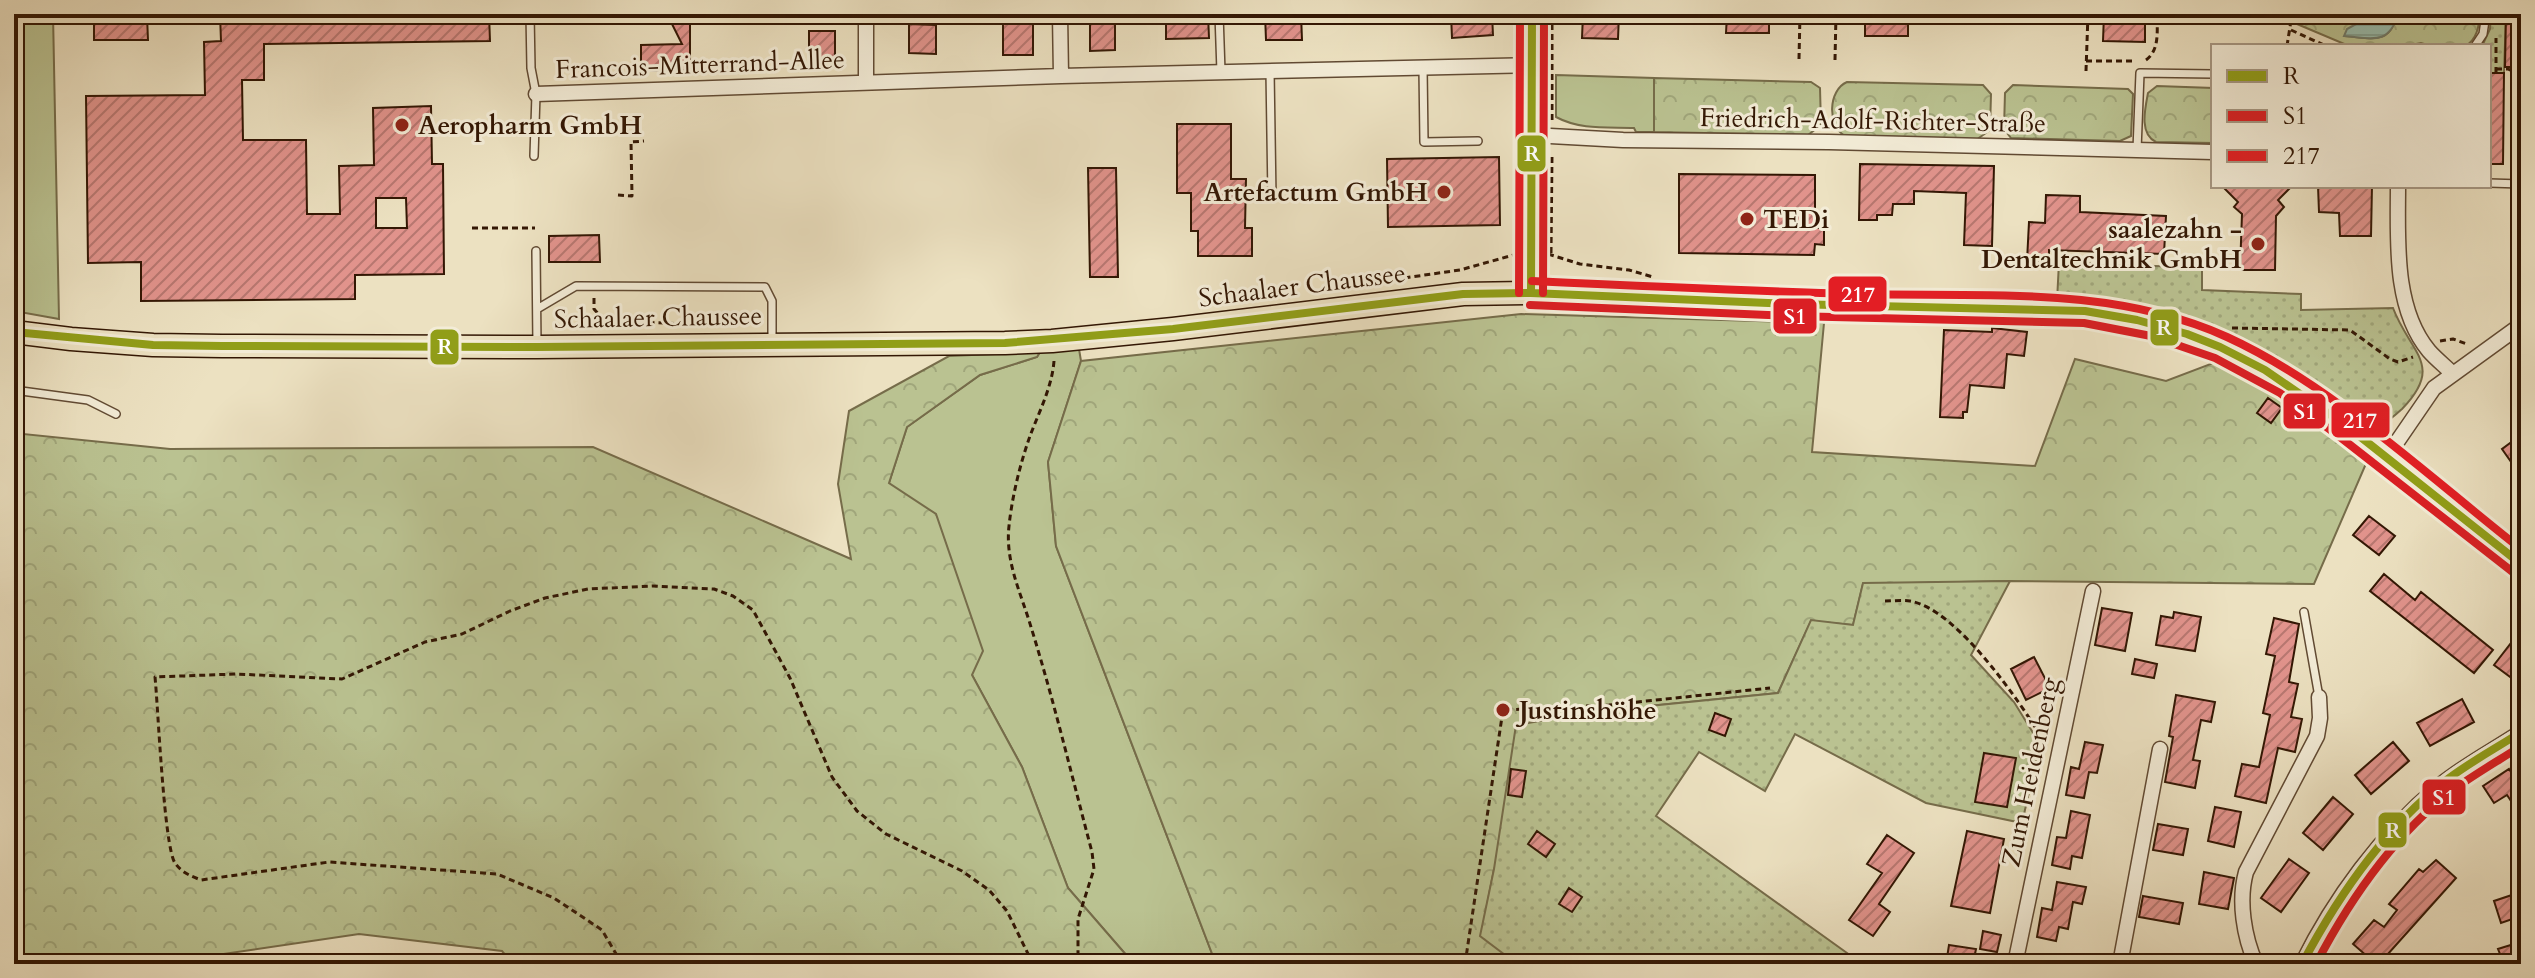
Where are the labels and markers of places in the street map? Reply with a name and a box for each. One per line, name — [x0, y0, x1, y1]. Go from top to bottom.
place label: Aeropharm GmbH — [418, 108, 642, 143]
marker: Aeropharm GmbH — [393, 116, 411, 134]
place label: Artefactum GmbH — [1203, 175, 1428, 210]
marker: Artefactum GmbH — [1435, 183, 1453, 201]
place label: TEDi — [1763, 202, 1829, 237]
marker: TEDi — [1738, 210, 1756, 228]
place label: saalezahn - Dentaltechnik GmbH — [1981, 212, 2242, 277]
marker: saalezahn - Dentaltechnik GmbH — [2249, 235, 2267, 253]
place label: Justinshöhe — [1515, 693, 1657, 728]
marker: Justinshöhe — [1494, 701, 1512, 719]

